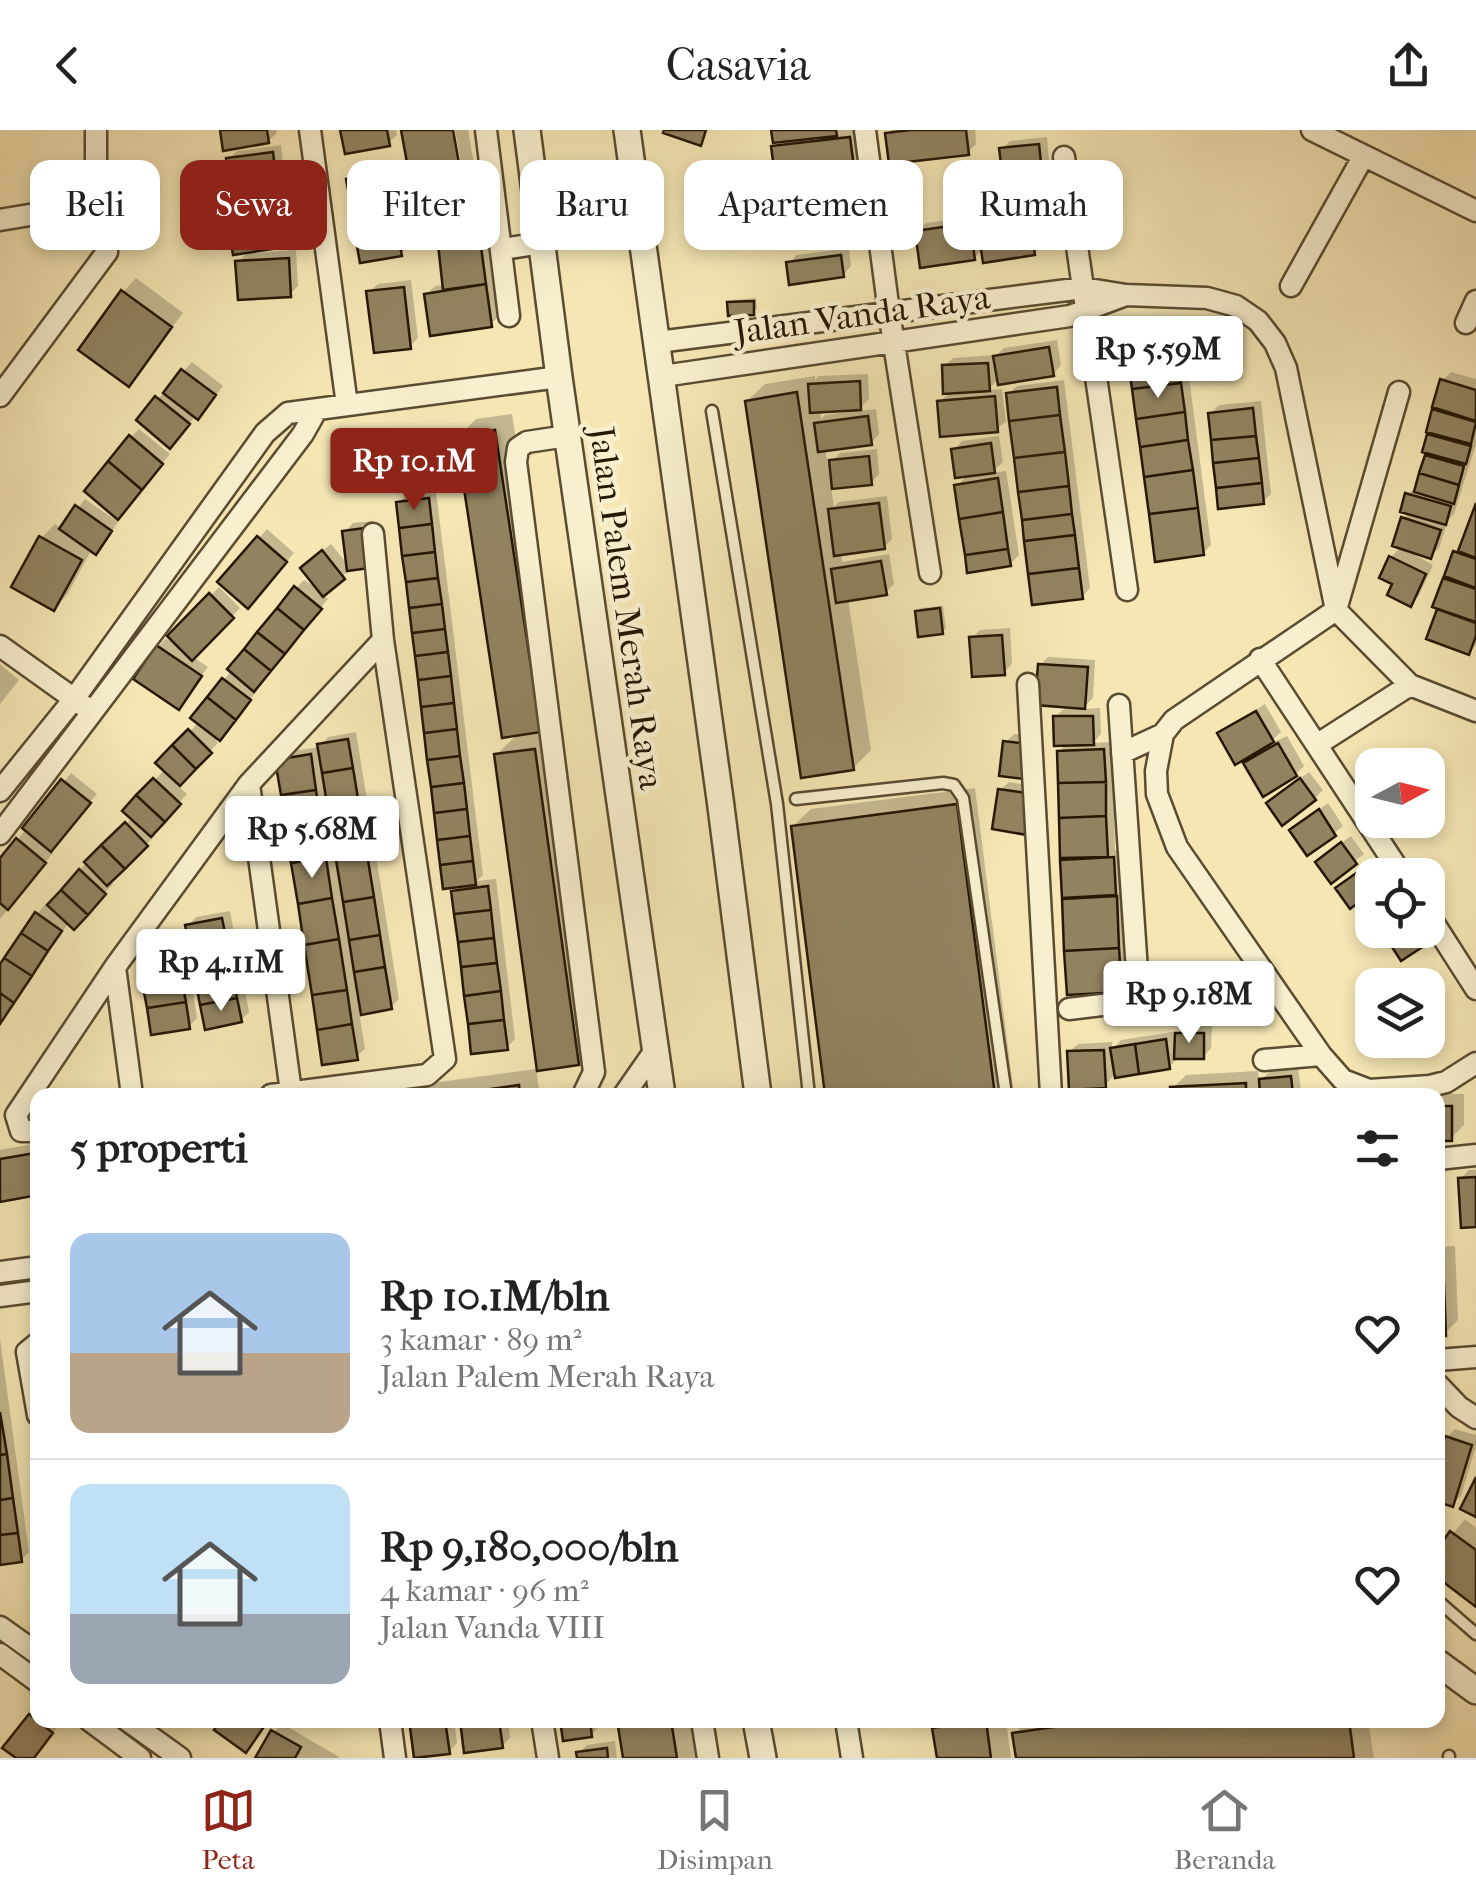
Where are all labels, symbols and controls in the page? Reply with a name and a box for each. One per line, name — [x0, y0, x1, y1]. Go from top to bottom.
icon: back — [40, 38, 95, 93]
icon: share — [1381, 38, 1436, 93]
text: Casavia — [666, 39, 810, 92]
chip: Beli — [30, 160, 160, 250]
chip: Sewa — [180, 160, 327, 250]
chip: Filter — [347, 160, 500, 250]
chip: Baru — [520, 160, 664, 250]
chip: Apartemen — [684, 160, 923, 250]
chip: Rumah — [943, 160, 1123, 250]
street label: Jalan Vanda Raya — [729, 276, 993, 353]
pin: Rp 5.59M — [1055, 316, 1261, 401]
text: Rp 5.59M — [1095, 330, 1221, 367]
street label: Jalan Palem Merah Raya — [580, 421, 672, 793]
pin: Rp 10.1M — [311, 428, 517, 513]
text: Rp 10.1M — [352, 442, 476, 479]
north arrow — [1355, 748, 1445, 838]
map controls — [1355, 748, 1445, 1058]
pin: Rp 5.68M — [209, 796, 415, 881]
text: Rp 5.68M — [247, 810, 377, 847]
button: locate — [1355, 858, 1445, 948]
pin: Rp 4.11M — [118, 929, 324, 1014]
text: Rp 4.11M — [158, 943, 284, 980]
pin: Rp 9.18M — [1086, 961, 1292, 1046]
button: layers — [1355, 968, 1445, 1058]
text: Rp 9.18M — [1125, 975, 1253, 1012]
icon: filters — [1350, 1121, 1405, 1176]
text: 5 properti — [70, 1124, 248, 1173]
text: Rp 10.1M/bln — [380, 1272, 610, 1321]
icon: home — [150, 1273, 270, 1393]
icon: heart — [1350, 1306, 1405, 1361]
text: 3 kamar · 89 m² — [380, 1321, 582, 1358]
text: Jalan Palem Merah Raya — [380, 1358, 714, 1395]
text: Rp 9,180,000/bln — [380, 1523, 678, 1572]
icon: home — [150, 1524, 270, 1644]
icon: heart — [1350, 1557, 1405, 1612]
text: 4 kamar · 96 m² — [380, 1572, 589, 1609]
text: Jalan Vanda VIII — [380, 1609, 605, 1646]
tab: Peta — [201, 1783, 256, 1876]
tab: Disimpan — [657, 1783, 773, 1876]
tab: Beranda — [1174, 1783, 1275, 1876]

